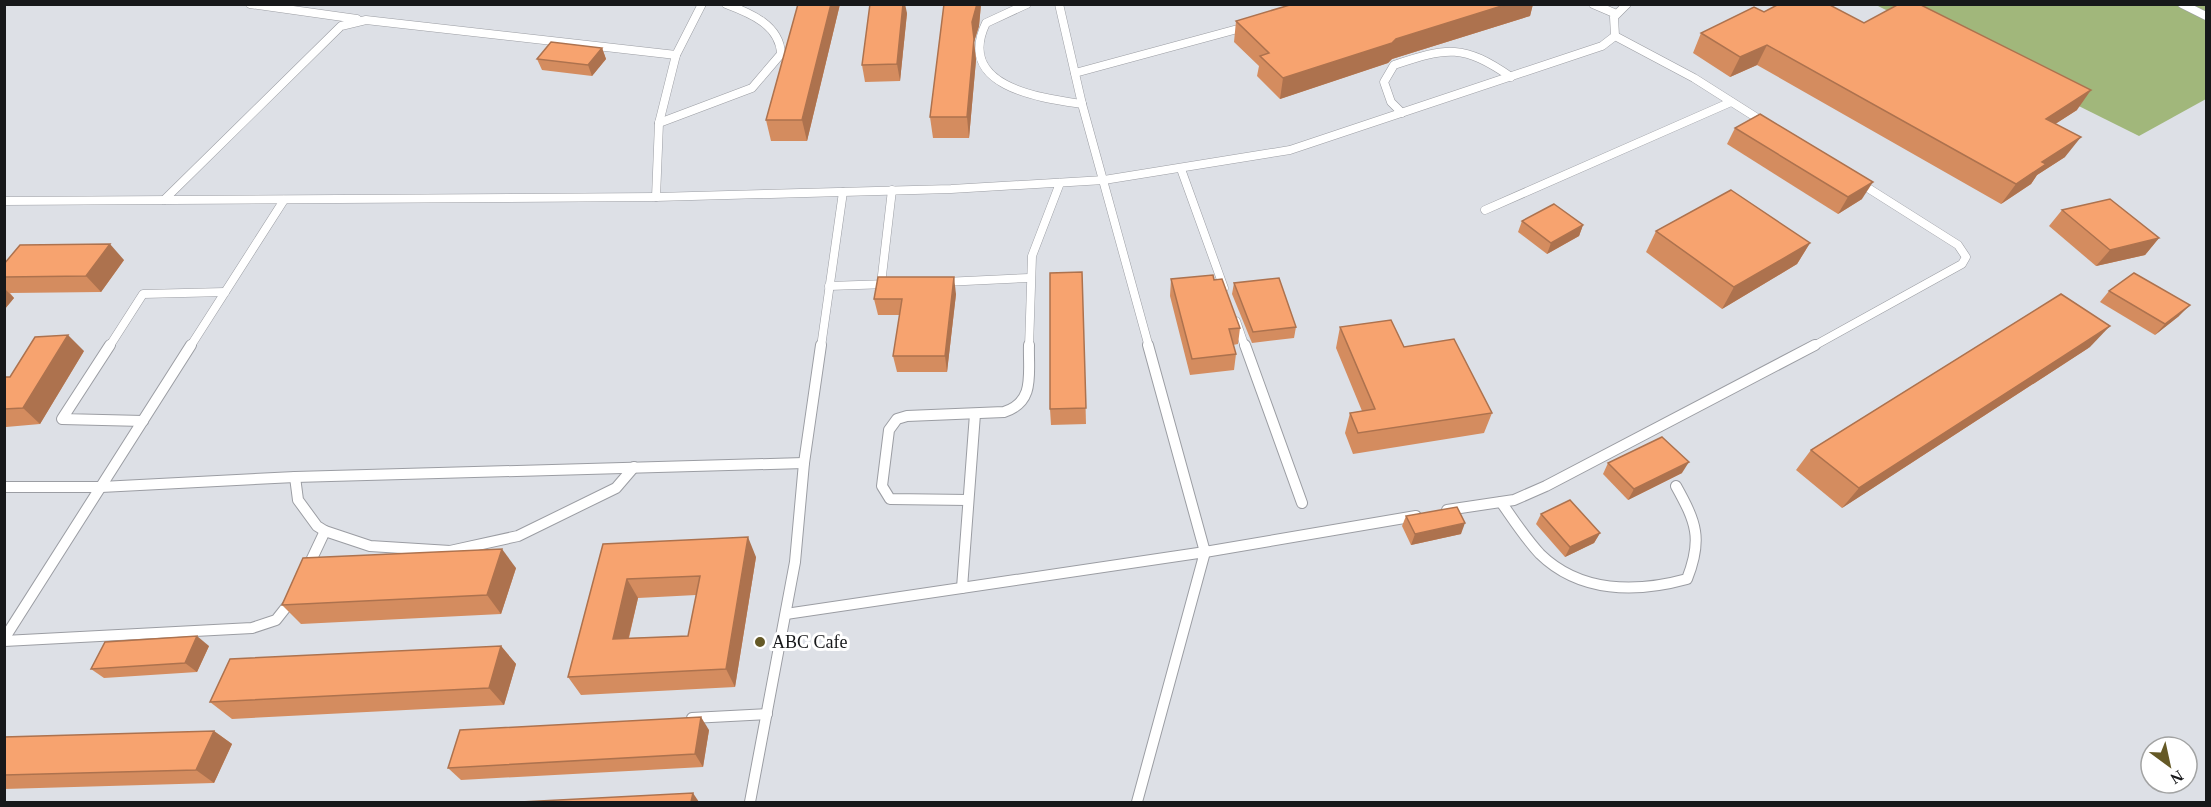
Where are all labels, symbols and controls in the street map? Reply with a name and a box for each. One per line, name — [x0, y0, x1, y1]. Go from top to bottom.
place label: ABC Cafe — [772, 632, 848, 652]
marker: ABC Cafe — [753, 635, 767, 649]
north arrow — [2139, 735, 2199, 795]
text: N — [2167, 767, 2186, 788]

